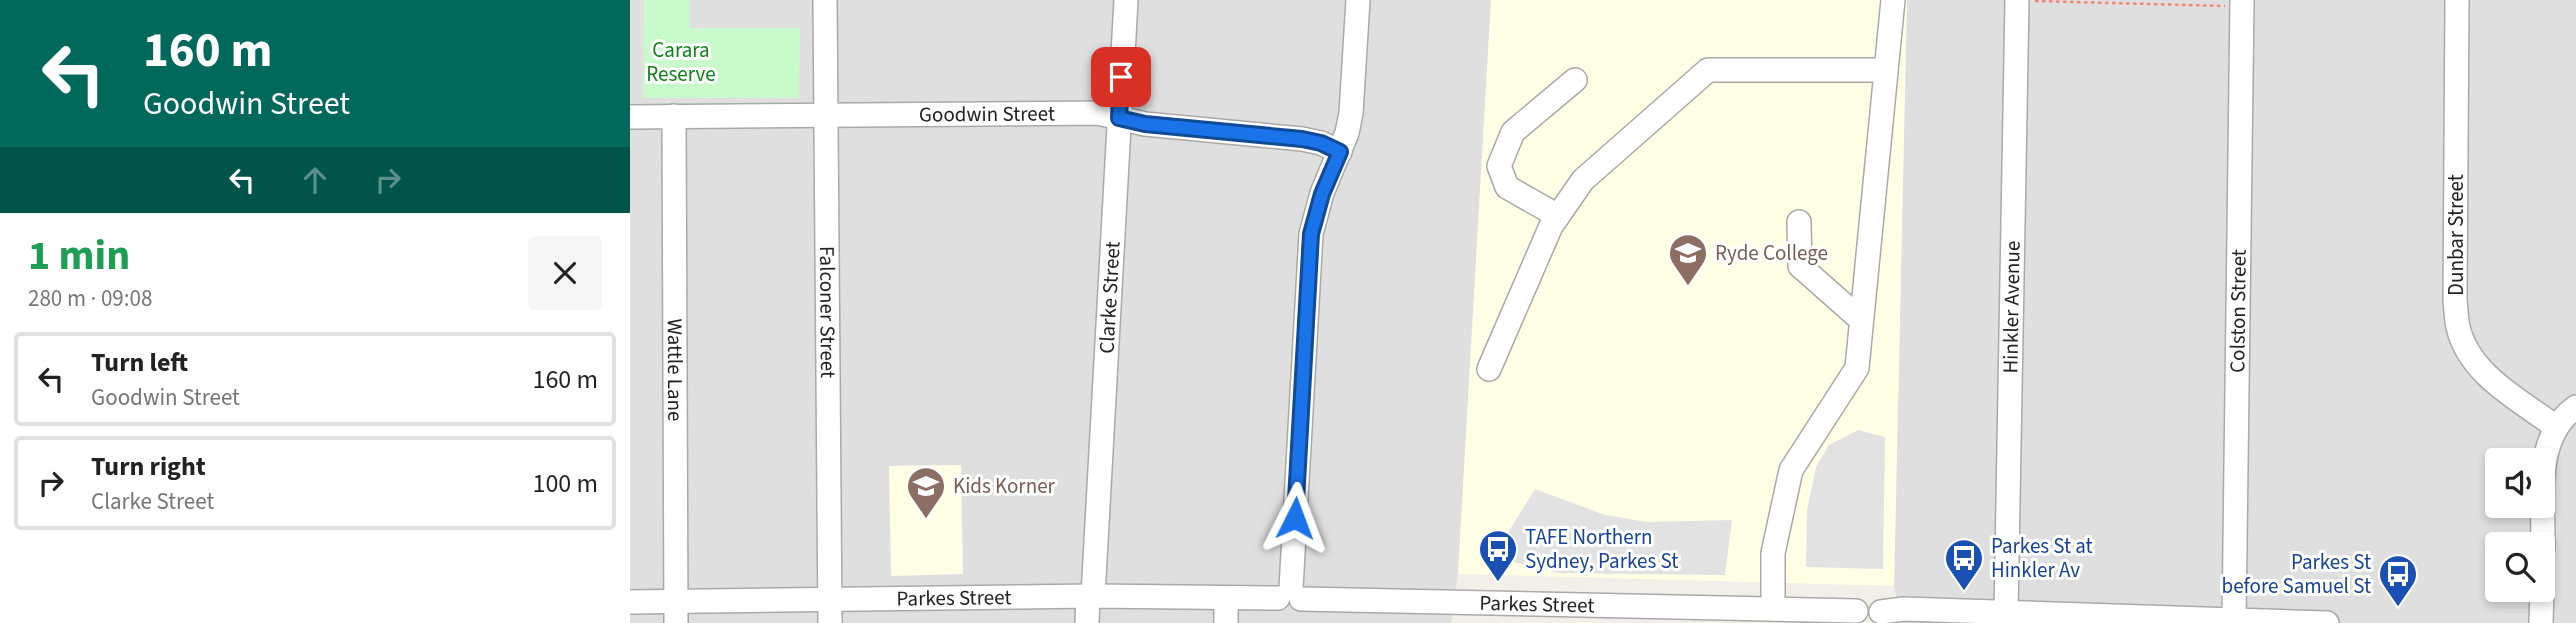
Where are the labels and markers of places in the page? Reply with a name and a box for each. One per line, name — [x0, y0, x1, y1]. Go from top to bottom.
pin — [1091, 47, 1151, 107]
school or university icon: Ryde College — [1667, 232, 1709, 287]
place label: Ryde College — [1715, 238, 1828, 268]
school or university icon: Kids Korner — [905, 465, 947, 520]
place label: Kids Korner — [953, 471, 1056, 501]
place label: TAFE Northern Sydney, Parkes St — [1525, 522, 1678, 576]
bus stop icon: TAFE Northern Sydney, Parkes St — [1477, 528, 1519, 583]
place label: Parkes St at Hinkler Av — [1991, 531, 2093, 585]
bus stop icon: Parkes St at Hinkler Av — [1943, 537, 1985, 592]
place label: Parkes St before Samuel St — [2222, 547, 2371, 601]
bus stop icon: Parkes St before Samuel St — [2377, 553, 2419, 608]

